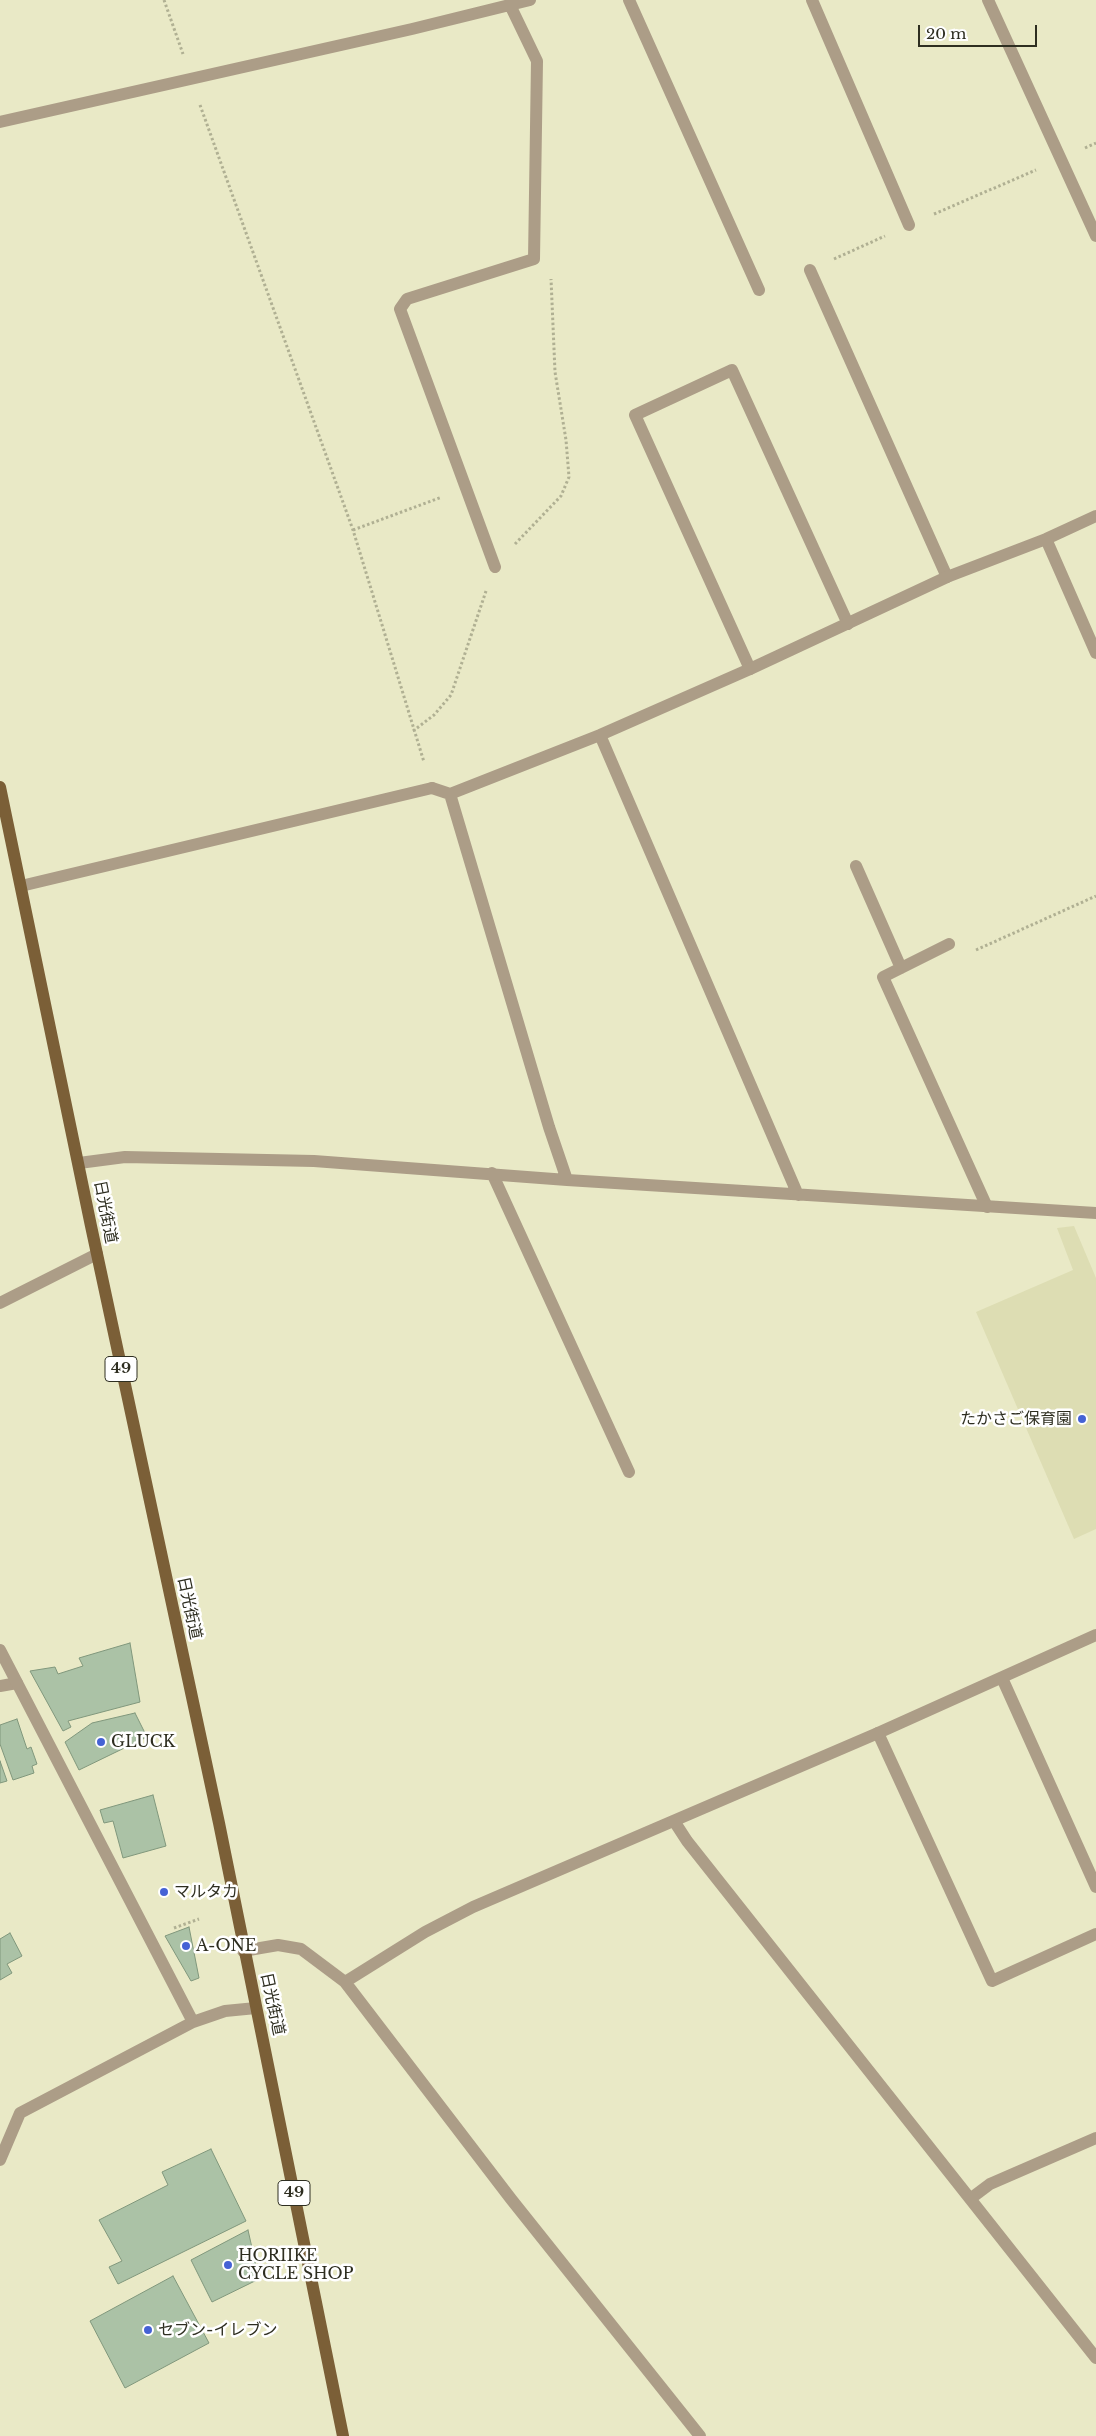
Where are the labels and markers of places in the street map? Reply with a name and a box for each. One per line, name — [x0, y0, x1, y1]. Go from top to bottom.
place label: たかさご保育園 — [960, 1409, 1072, 1429]
marker: たかさご保育園 — [1076, 1413, 1088, 1425]
place label: GLUCK — [111, 1732, 175, 1752]
marker: GLUCK — [95, 1736, 107, 1748]
place label: マルタカ — [174, 1882, 238, 1902]
marker: マルタカ — [158, 1886, 170, 1898]
place label: A-ONE — [196, 1936, 256, 1956]
marker: A-ONE — [180, 1940, 192, 1952]
place label: HORIIKE CYCLE SHOP — [238, 2246, 354, 2284]
marker: HORIIKE CYCLE SHOP — [222, 2259, 234, 2271]
place label: セブン-イレブン — [158, 2320, 277, 2340]
marker: セブン-イレブン — [142, 2324, 154, 2336]

